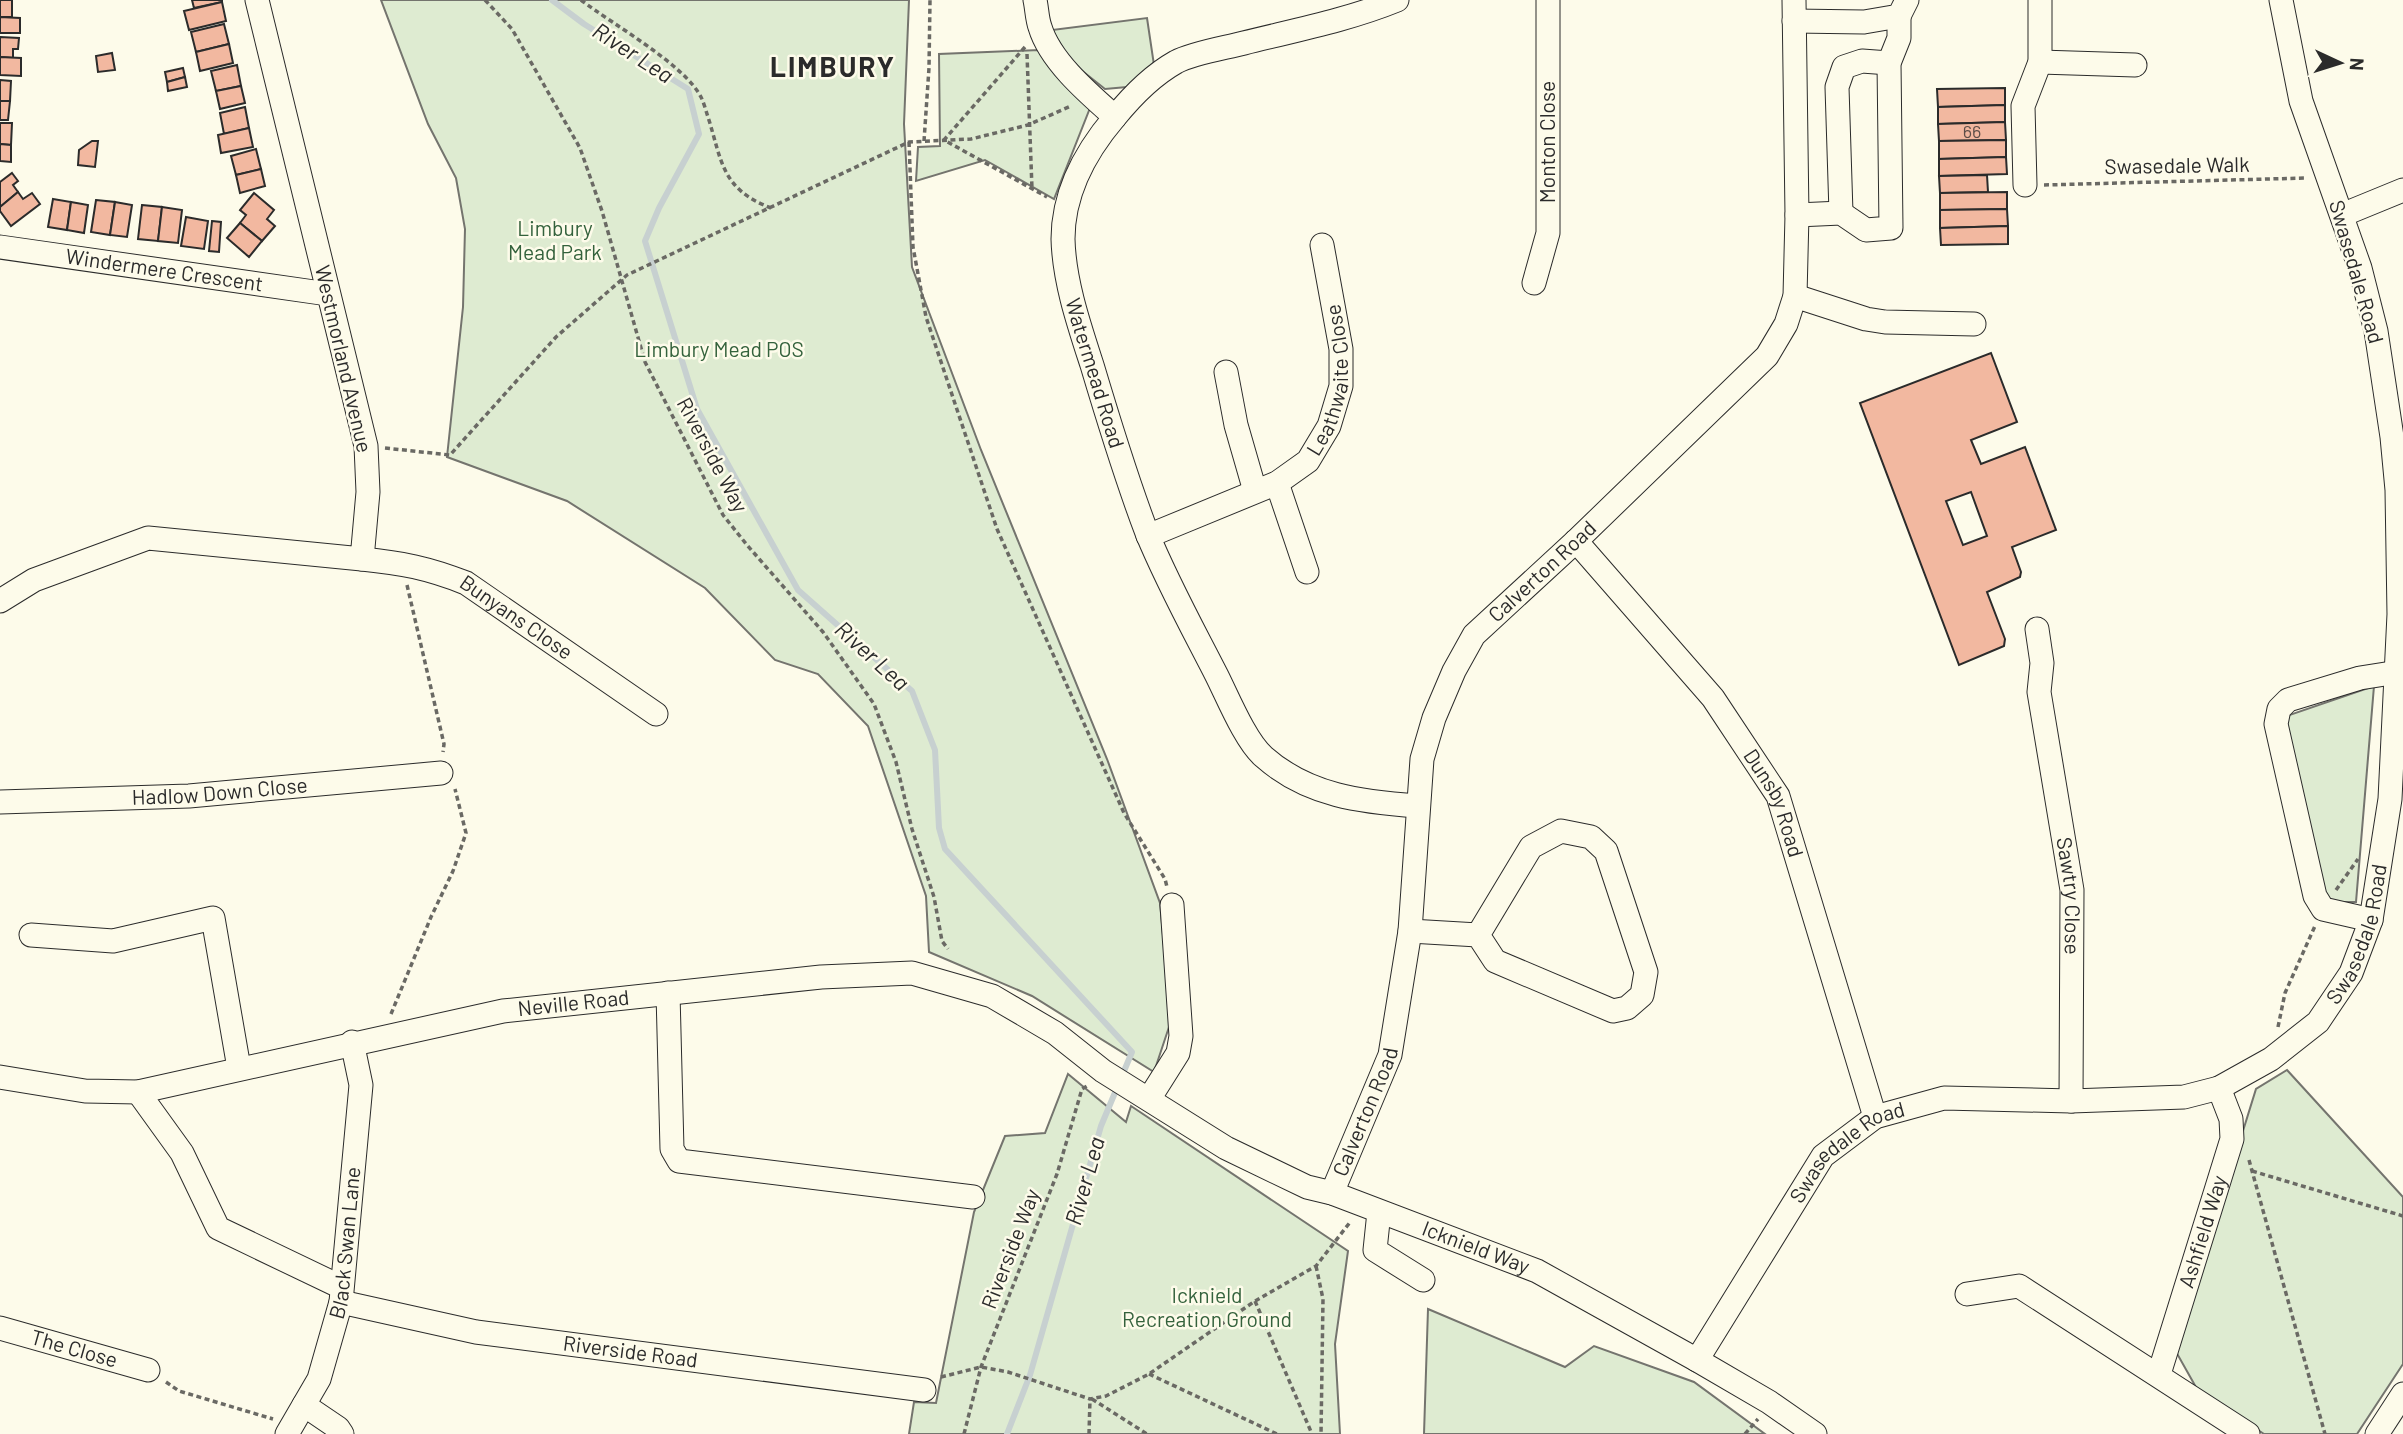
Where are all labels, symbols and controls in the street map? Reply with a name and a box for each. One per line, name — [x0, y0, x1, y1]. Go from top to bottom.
water label: River Lea — [588, 16, 679, 89]
north arrow — [2305, 28, 2375, 98]
district label: LIMBURY — [770, 49, 896, 83]
text: N — [2346, 57, 2369, 71]
street label: Monton Close — [1534, 81, 1559, 203]
house number: 66 — [1963, 120, 1981, 142]
street label: Swasedale Walk — [2104, 151, 2250, 178]
street label: Swasedale Road — [2325, 197, 2390, 346]
park label: Limbury Mead Park — [508, 215, 602, 264]
street label: Windermere Crescent — [64, 243, 265, 296]
street label: Westmorland Avenue — [311, 263, 378, 455]
street label: Watermead Road — [1061, 295, 1131, 451]
street label: Leathwaite Close — [1300, 303, 1353, 460]
park label: Limbury Mead POS — [634, 336, 804, 361]
street label: Riverside Way — [673, 393, 754, 516]
street label: Calverton Road — [1482, 515, 1601, 627]
street label: Bunyans Close — [456, 569, 578, 664]
water label: River Lea — [830, 614, 916, 696]
street label: Dunsby Road — [1739, 744, 1810, 860]
street label: Hadlow Down Close — [131, 771, 309, 809]
street label: Sawtry Close — [2052, 835, 2086, 955]
street label: Swasedale Road — [2320, 862, 2391, 1008]
street label: Neville Road — [516, 984, 630, 1020]
street label: Calverton Road — [1327, 1046, 1402, 1180]
street label: Swasedale Road — [1783, 1095, 1907, 1207]
water label: River Lea — [1058, 1133, 1110, 1228]
street label: Black Swan Lane — [323, 1166, 364, 1322]
street label: Ashfield Way — [2173, 1172, 2231, 1291]
street label: Riverside Way — [975, 1185, 1044, 1312]
street label: Icknield Way — [1419, 1215, 1534, 1278]
park label: Icknield Recreation Ground — [1122, 1282, 1292, 1331]
street label: The Close — [28, 1323, 121, 1372]
street label: Riverside Road — [562, 1329, 699, 1372]

